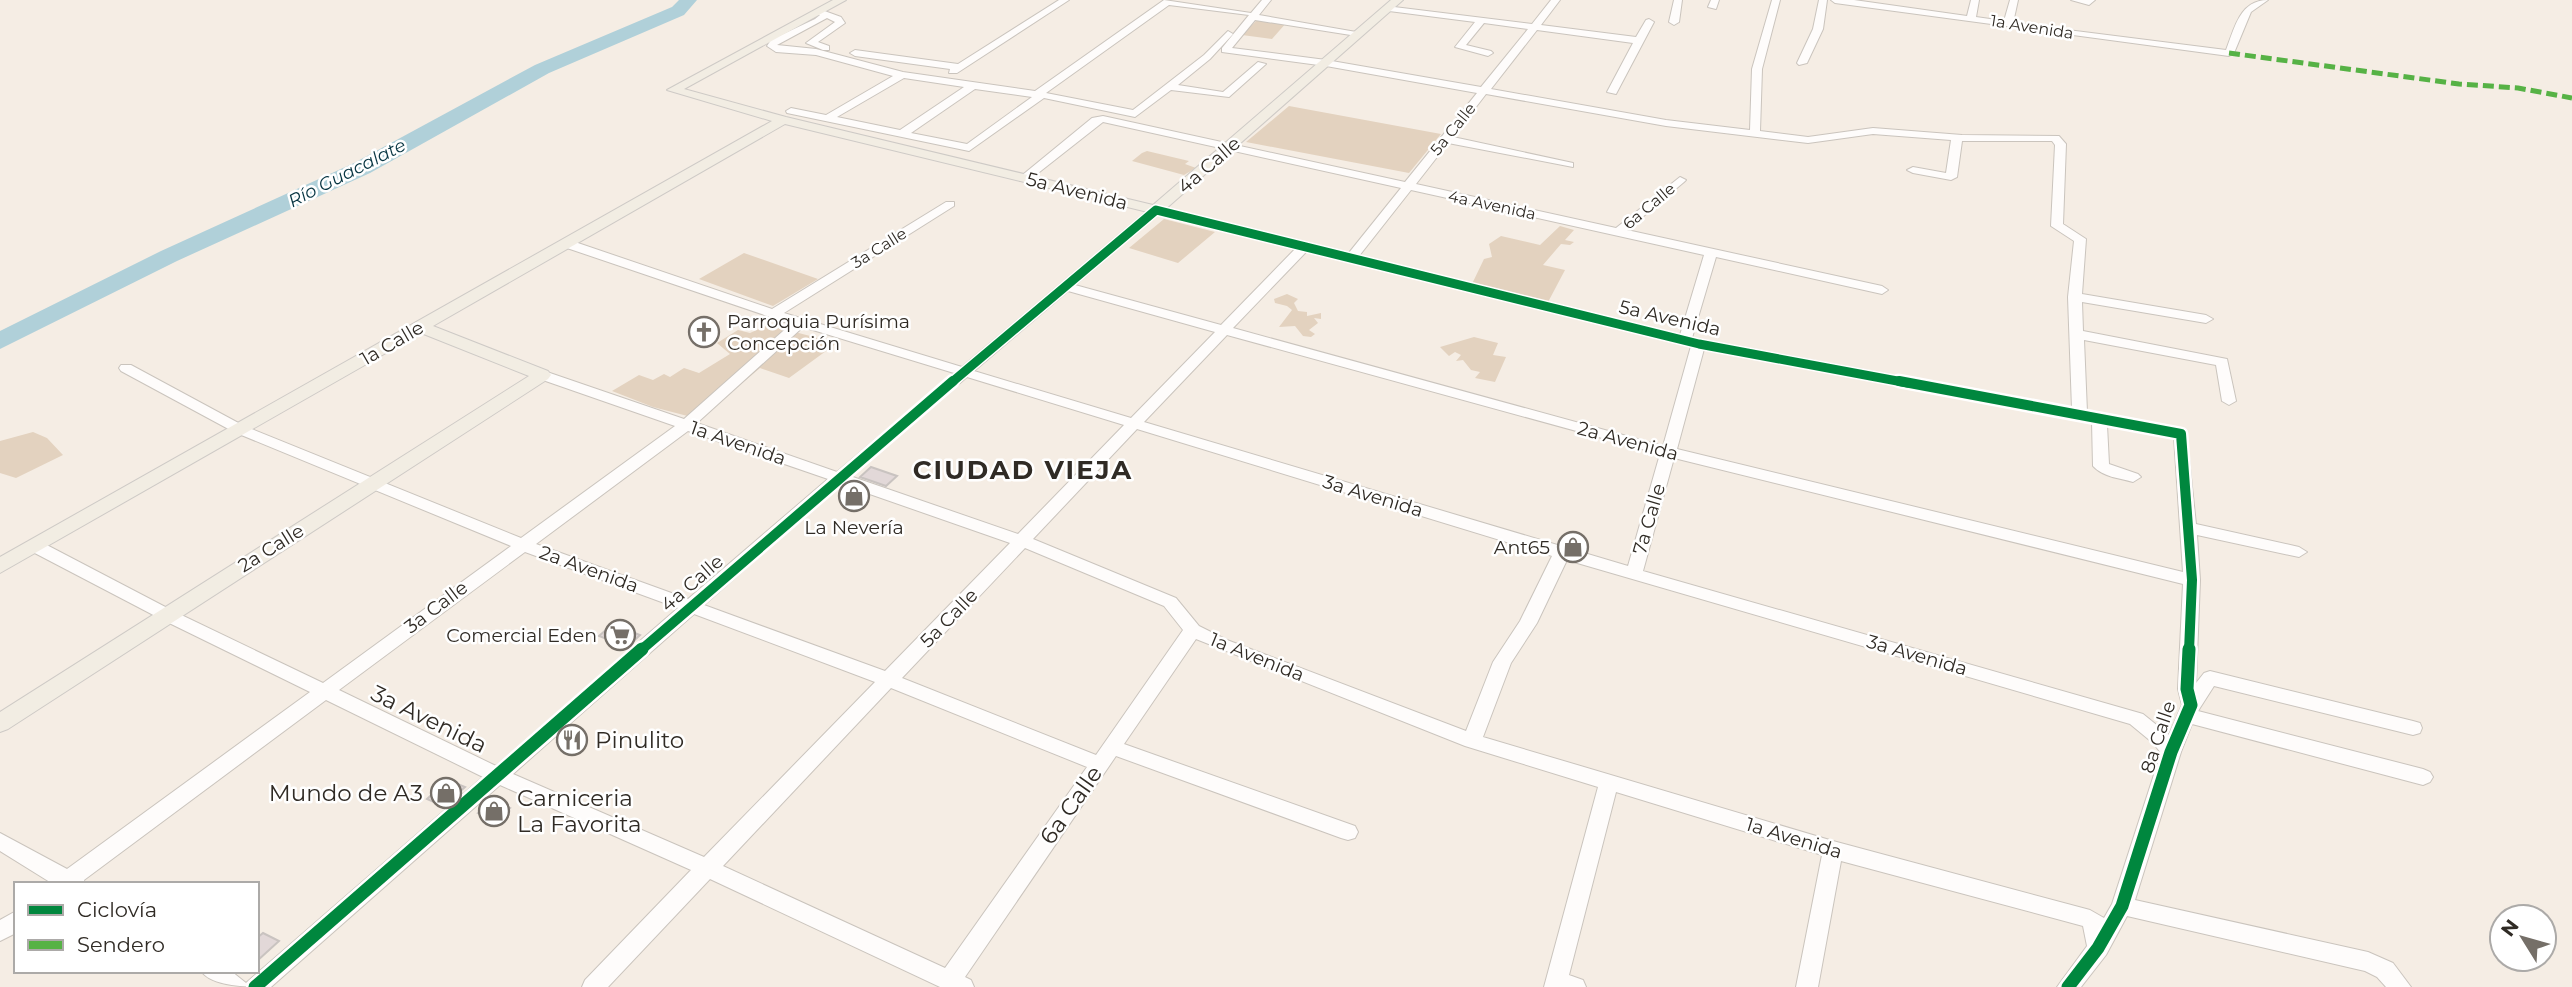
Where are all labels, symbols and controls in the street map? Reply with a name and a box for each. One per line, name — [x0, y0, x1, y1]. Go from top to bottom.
street label: 1a Avenida — [1989, 11, 2075, 43]
street label: 5a Calle — [1426, 99, 1480, 159]
street label: 4a Calle — [1173, 132, 1245, 198]
water label: Río Guacalate — [284, 134, 410, 212]
street label: 5a Avenida — [1024, 167, 1130, 215]
street label: 6a Calle — [1619, 179, 1679, 233]
street label: 4a Avenida — [1446, 186, 1538, 224]
street label: 3a Calle — [848, 224, 910, 272]
street label: 5a Avenida — [1617, 295, 1723, 341]
place label: Parroquia Purísima Concepción — [727, 310, 910, 355]
church icon: Parroquia Purísima Concepción — [687, 315, 721, 349]
street label: 1a Calle — [356, 316, 428, 370]
street label: 1a Avenida — [687, 416, 789, 470]
street label: 2a Avenida — [1575, 416, 1681, 466]
district label: CIUDAD VIEJA — [913, 454, 1133, 486]
street label: 3a Avenida — [1320, 470, 1426, 522]
shop icon: La Nevería — [837, 479, 871, 513]
street label: 7a Calle — [1628, 481, 1670, 557]
place label: La Nevería — [804, 516, 904, 539]
street label: 2a Calle — [234, 519, 308, 577]
shop icon: Ant65 — [1556, 530, 1590, 564]
place label: Ant65 — [1494, 536, 1550, 559]
street label: 2a Avenida — [536, 540, 642, 598]
street label: 4a Calle — [656, 550, 728, 616]
street label: 3a Calle — [400, 576, 472, 638]
street label: 5a Calle — [915, 584, 983, 652]
supermarket icon: Comercial Eden — [603, 618, 637, 652]
place label: Comercial Eden — [446, 624, 597, 647]
street label: 1a Avenida — [1206, 628, 1308, 686]
street label: 3a Avenida — [1864, 630, 1970, 680]
street label: 3a Avenida — [367, 679, 491, 759]
street label: 8a Calle — [2136, 698, 2180, 776]
restaurant icon: Pinulito — [555, 723, 589, 757]
place label: Pinulito — [595, 726, 684, 754]
street label: 6a Calle — [1034, 760, 1108, 850]
shop icon: Mundo de A3 — [429, 776, 463, 810]
place label: Mundo de A3 — [269, 779, 423, 807]
place label: Carniceria La Favorita — [517, 784, 642, 838]
shop icon: Carniceria La Favorita — [477, 794, 511, 828]
street label: 1a Avenida — [1743, 812, 1845, 864]
legend — [14, 882, 259, 973]
text: Ciclovía — [77, 897, 157, 922]
north arrow — [2488, 903, 2558, 973]
text: N — [2496, 915, 2524, 941]
text: Sendero — [77, 932, 165, 957]

